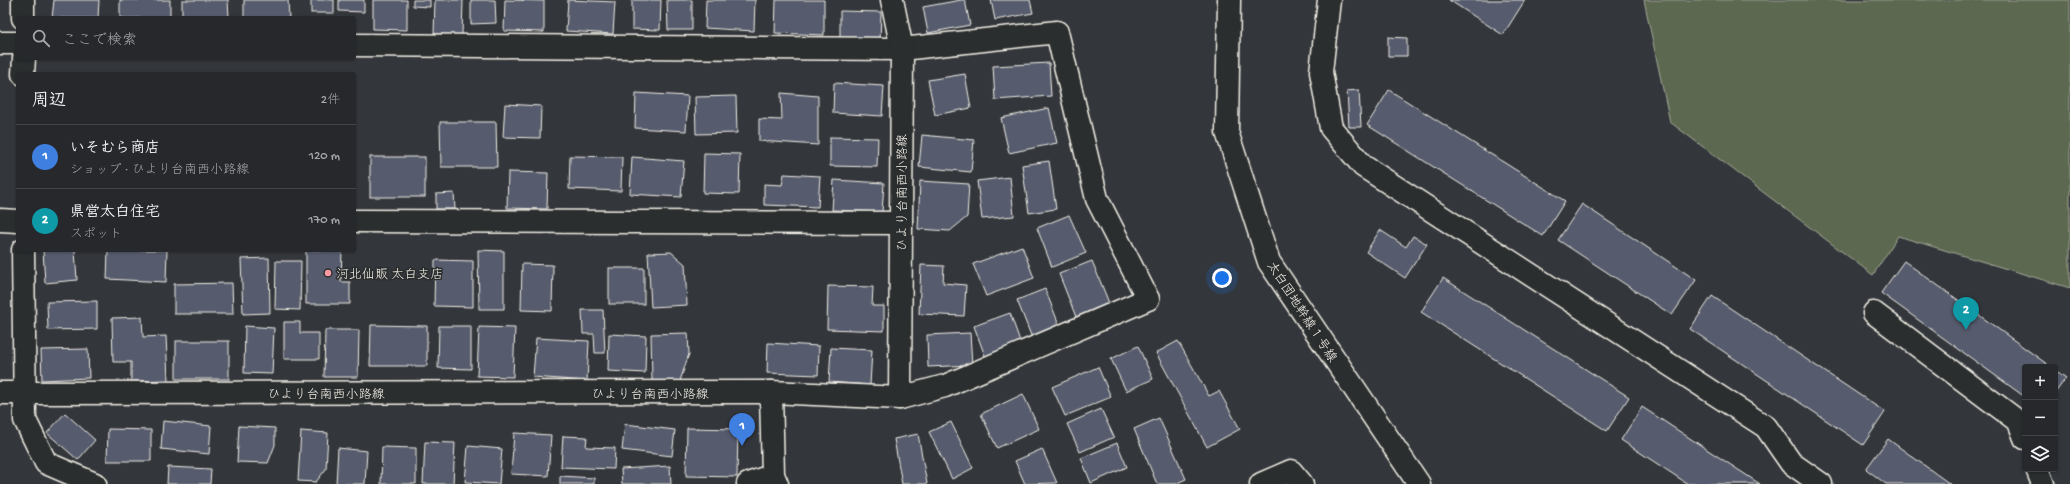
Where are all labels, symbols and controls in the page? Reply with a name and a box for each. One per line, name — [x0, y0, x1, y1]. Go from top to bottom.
search box — [16, 16, 356, 60]
icon: search — [30, 27, 52, 49]
text: ここで検索 — [62, 32, 137, 50]
text: 周辺 — [32, 92, 66, 112]
text: 2件 — [321, 93, 340, 108]
street label: ひより台南西小路線 — [896, 133, 911, 252]
text: いそむら商店 — [70, 140, 160, 158]
text: 1 — [42, 149, 48, 164]
text: 120 m — [309, 149, 340, 164]
text: ショップ · ひより台南西小路線 — [70, 163, 249, 178]
text: 県営太白住宅 — [70, 204, 160, 222]
text: 2 — [42, 213, 48, 228]
text: 170 m — [308, 213, 340, 228]
text: スポット — [70, 227, 122, 242]
street label: 太白団地幹線１号線 — [1263, 259, 1340, 366]
place label: 河北仙販 太白支店 — [336, 267, 443, 283]
marker: 河北仙販 太白支店 — [323, 268, 333, 278]
your location — [1212, 268, 1232, 288]
pin: 2 — [1953, 297, 1979, 330]
map controls — [2022, 364, 2058, 472]
button: + — [2022, 364, 2058, 400]
street label: ひより台南西小路線 — [267, 388, 386, 403]
street label: ひより台南西小路線 — [591, 388, 710, 403]
button: − — [2022, 400, 2058, 436]
pin: 1 — [729, 413, 755, 446]
button: layers — [2022, 436, 2058, 472]

